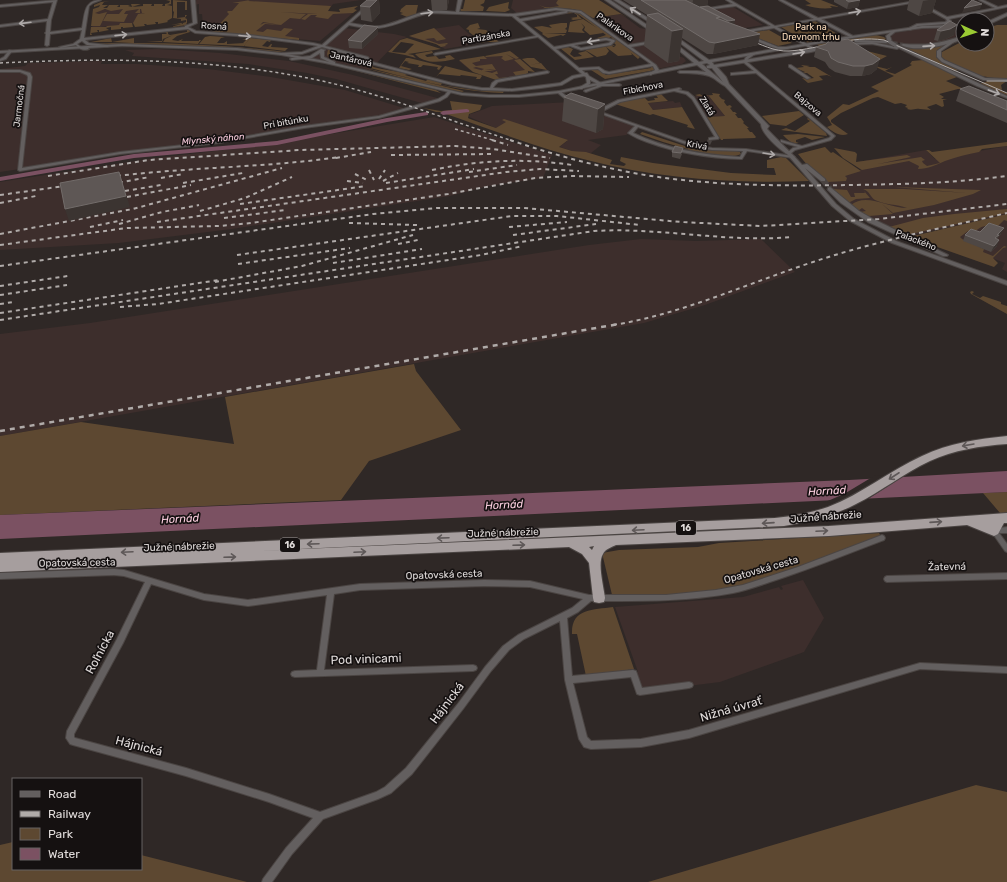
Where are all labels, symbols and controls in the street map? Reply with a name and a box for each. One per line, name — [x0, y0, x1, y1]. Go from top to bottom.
one-way arrow — [630, 7, 641, 15]
one-way arrow — [848, 8, 861, 16]
one-way arrow — [420, 9, 433, 17]
street label: Palárikova — [595, 11, 635, 43]
north arrow — [955, 12, 995, 52]
one-way arrow — [19, 19, 32, 27]
street label: Rosná — [201, 20, 227, 32]
park label: Park na Drevnom trhu — [782, 22, 840, 42]
street label: Partizánska — [461, 28, 511, 46]
text: N — [978, 28, 991, 37]
one-way arrow — [114, 31, 127, 38]
one-way arrow — [238, 32, 251, 39]
one-way arrow — [587, 37, 600, 45]
one-way arrow — [922, 43, 935, 50]
one-way arrow — [792, 48, 805, 56]
street label: Jantárová — [329, 49, 373, 69]
street label: Fibichova — [622, 79, 664, 97]
street label: Jarmočná — [11, 84, 27, 128]
one-way arrow — [988, 89, 1001, 96]
street label: Bajzova — [792, 90, 824, 118]
street label: Zlatá — [697, 94, 717, 118]
street label: Pri bitúnku — [263, 113, 309, 131]
water label: Mlynský náhon — [181, 131, 245, 147]
street label: Krivá — [686, 138, 708, 152]
one-way arrow — [763, 150, 776, 158]
street label: Palackého — [894, 228, 938, 252]
one-way arrow — [962, 441, 975, 449]
one-way arrow — [888, 472, 899, 480]
water label: Hornád — [808, 483, 847, 498]
water label: Hornád — [485, 497, 524, 512]
street label: Južné nábrežie — [790, 508, 862, 525]
water label: Hornád — [161, 511, 200, 526]
one-way arrow — [929, 519, 942, 526]
one-way arrow — [762, 520, 775, 527]
road number: 16 — [676, 521, 696, 535]
street label: Južné nábrežie — [467, 526, 539, 540]
one-way arrow — [632, 526, 645, 533]
one-way arrow — [816, 527, 829, 535]
one-way arrow — [437, 534, 450, 542]
road number: 16 — [280, 538, 300, 552]
street label: Južné nábrežie — [143, 540, 215, 554]
one-way arrow — [307, 540, 320, 547]
one-way arrow — [512, 541, 525, 549]
one-way arrow — [121, 548, 134, 556]
one-way arrow — [353, 548, 366, 556]
one-way arrow — [223, 554, 236, 561]
street label: Opatovská cesta — [722, 554, 800, 586]
street label: Opatovská cesta — [38, 556, 116, 570]
street label: Žatevná — [928, 561, 966, 573]
street label: Opatovská cesta — [405, 568, 483, 582]
street label: Roľnícka — [83, 628, 117, 676]
street label: Pod vinicami — [330, 651, 402, 667]
street label: Hájnická — [427, 680, 467, 726]
street label: Nižná úvrať — [698, 693, 764, 725]
street label: Hájnická — [114, 733, 164, 759]
legend — [12, 778, 142, 870]
text: Road — [48, 787, 76, 801]
text: Railway — [48, 807, 91, 821]
text: Park — [48, 827, 74, 841]
text: Water — [48, 847, 80, 861]

